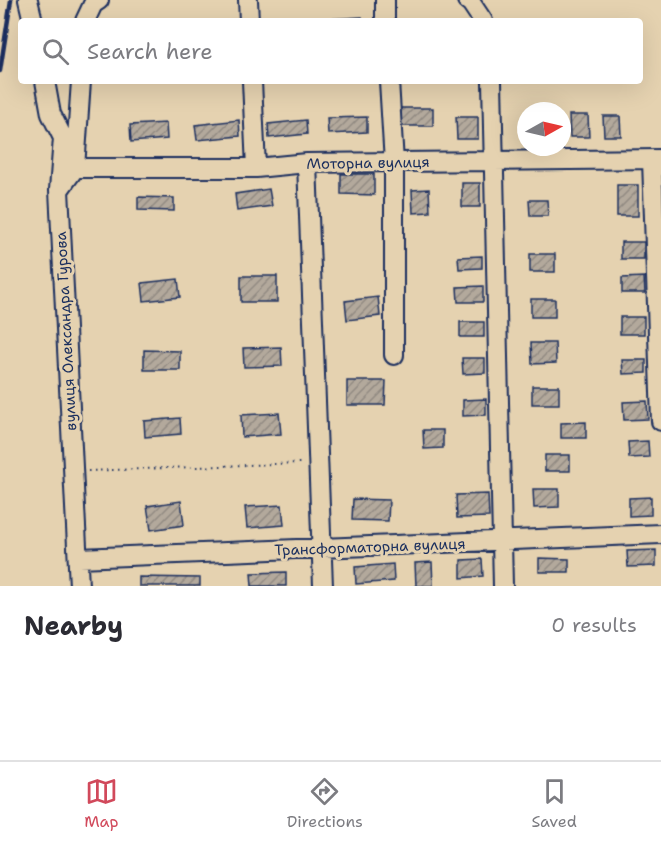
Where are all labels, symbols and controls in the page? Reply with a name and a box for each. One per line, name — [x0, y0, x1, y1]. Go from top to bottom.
search box — [18, 18, 643, 84]
icon: search — [39, 35, 72, 68]
text: Search here — [87, 37, 213, 66]
north arrow — [517, 102, 571, 156]
street label: Моторна вулиця — [306, 152, 430, 174]
street label: вулиця Олександра Гурова — [51, 230, 81, 431]
street label: Трансформаторна вулиця — [274, 534, 466, 560]
text: Nearby — [24, 608, 123, 643]
text: 0 results — [551, 612, 637, 638]
tab: Map — [84, 775, 118, 832]
tab: Directions — [287, 775, 363, 832]
tab: Saved — [531, 775, 577, 832]

